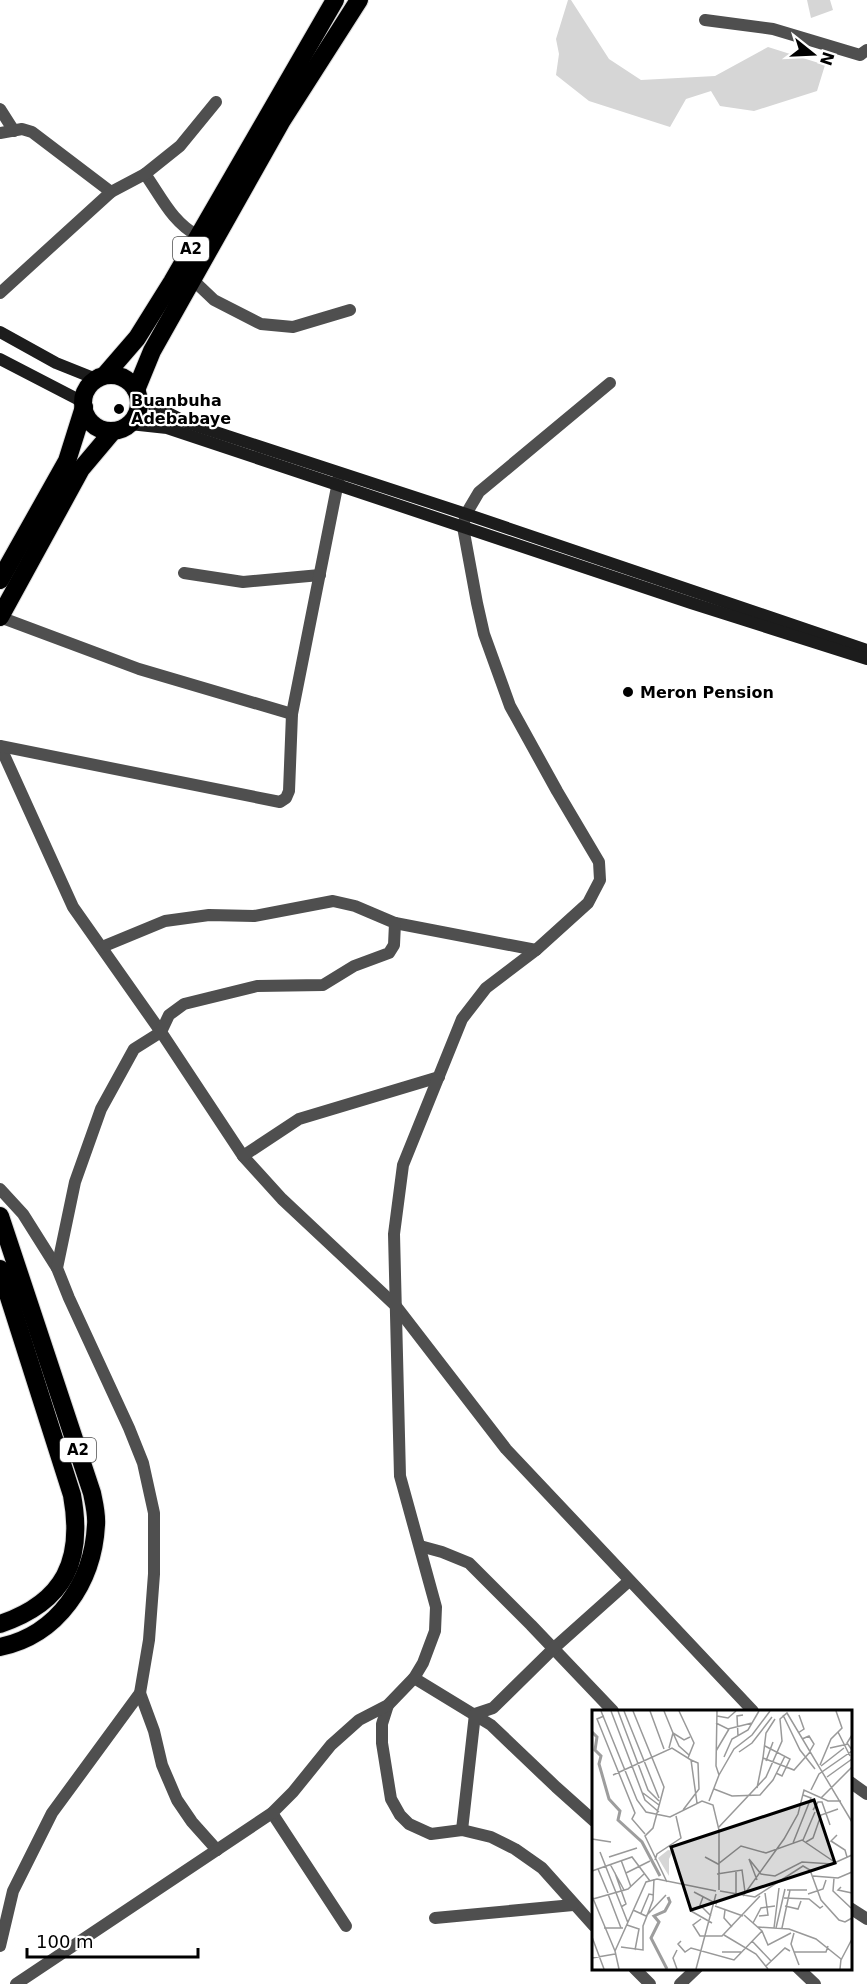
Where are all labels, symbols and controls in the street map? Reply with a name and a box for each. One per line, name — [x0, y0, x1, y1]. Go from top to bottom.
north arrow — [783, 24, 843, 84]
text: N — [816, 49, 838, 68]
road number: A2 — [173, 237, 209, 261]
place label: Buanbuha Adebabaye — [131, 391, 231, 428]
marker: Buanbuha Adebabaye — [112, 402, 126, 416]
place label: Meron Pension — [640, 683, 774, 702]
marker: Meron Pension — [621, 685, 635, 699]
road number: A2 — [60, 1438, 96, 1462]
inset map — [592, 1710, 852, 1969]
scale bar — [27, 1921, 198, 1959]
text: 100 m — [36, 1931, 94, 1952]

